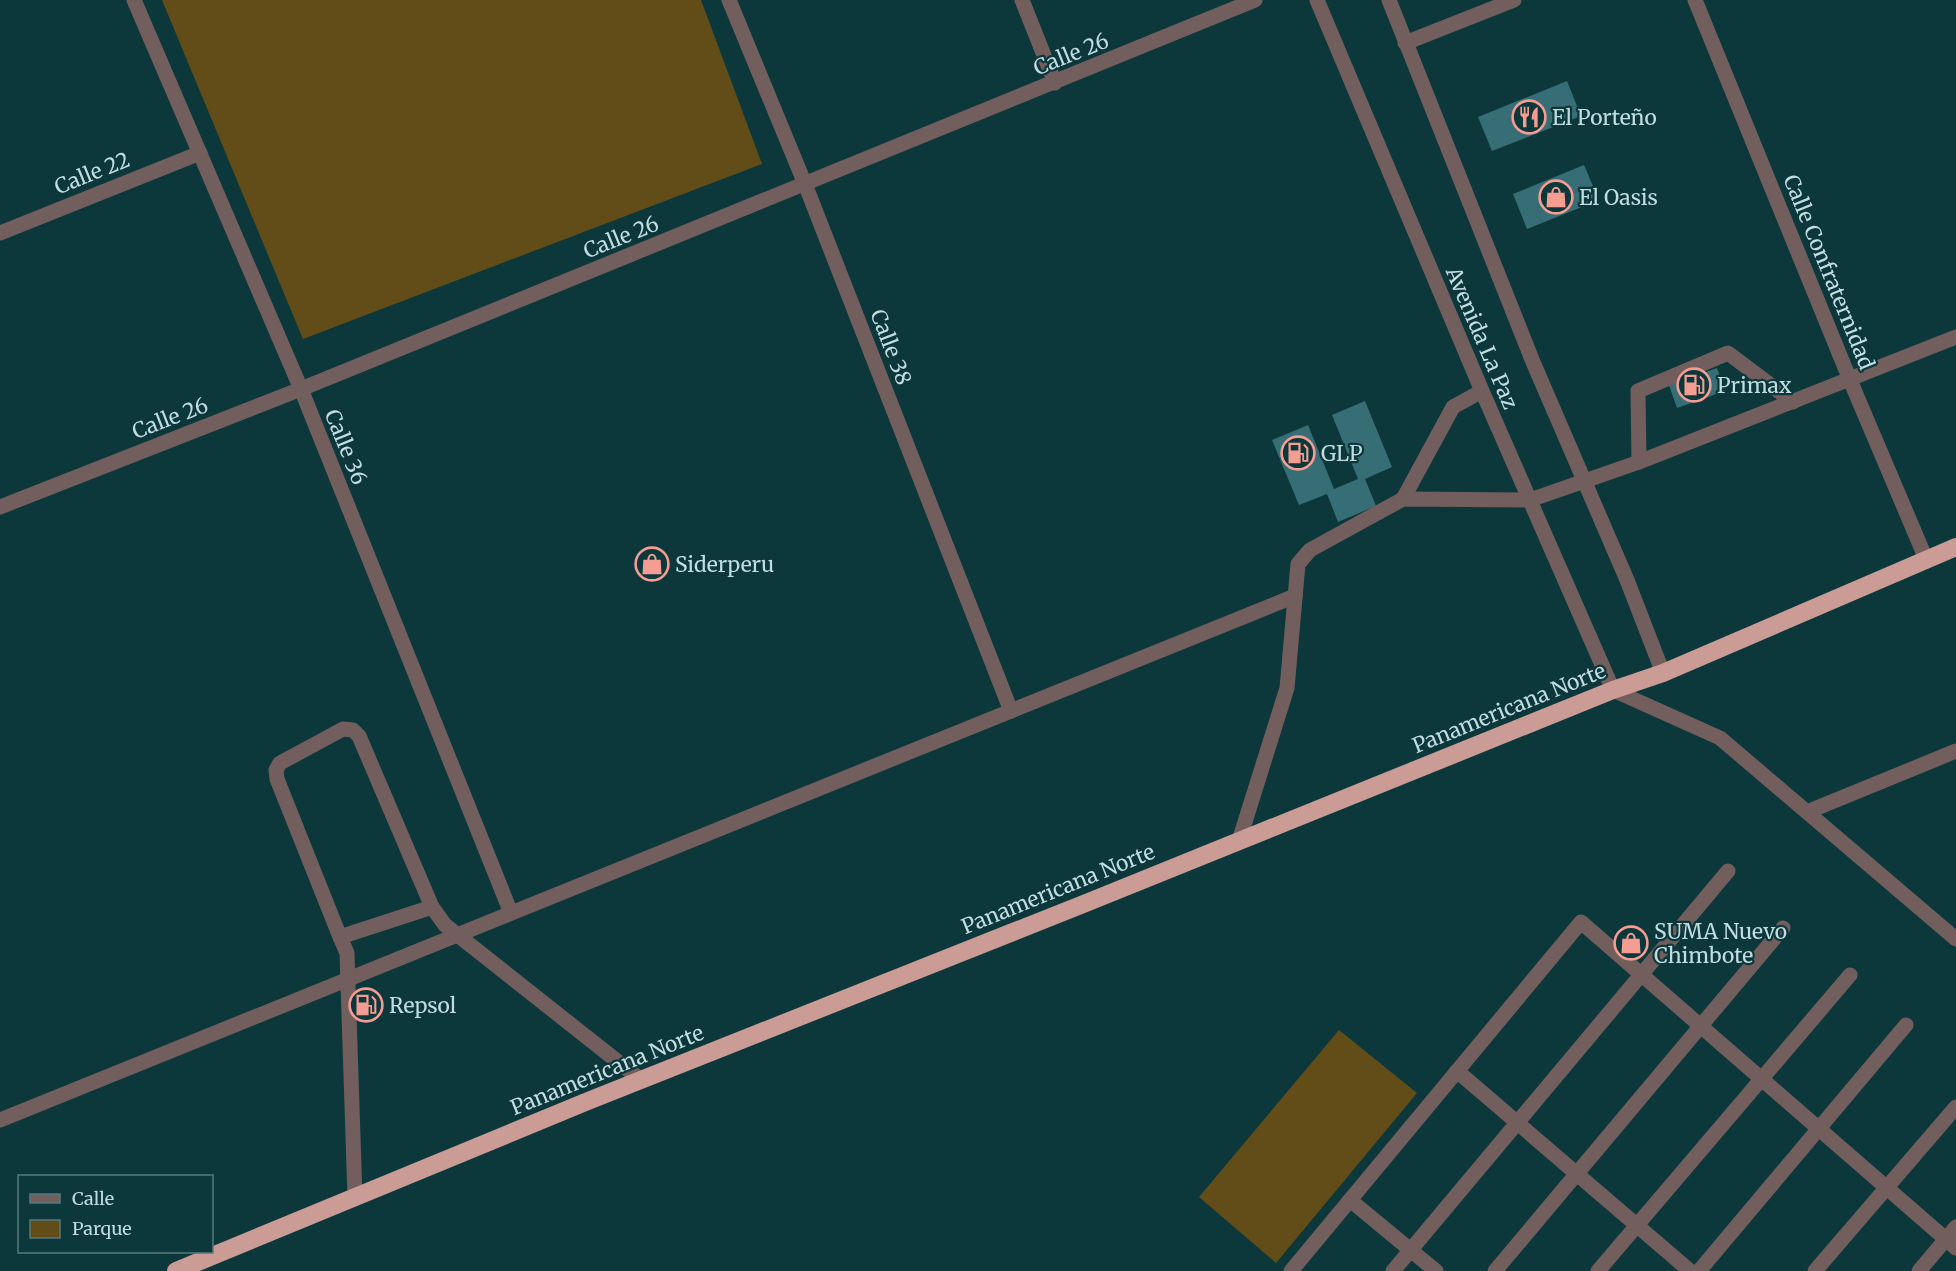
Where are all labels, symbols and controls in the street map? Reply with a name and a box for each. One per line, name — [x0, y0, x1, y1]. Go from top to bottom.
street label: Calle 26 — [1029, 27, 1113, 81]
restaurant icon: El Porteño — [1511, 99, 1547, 135]
place label: El Porteño — [1552, 104, 1657, 131]
street label: Calle 22 — [50, 146, 134, 200]
street label: Calle Confraternidad — [1778, 171, 1881, 374]
shop icon: El Oasis — [1538, 179, 1574, 215]
place label: El Oasis — [1579, 184, 1658, 211]
street label: Calle 26 — [579, 210, 663, 264]
street label: Avenida La Paz — [1440, 262, 1524, 413]
street label: Calle 38 — [864, 306, 918, 388]
fuel station icon: Primax — [1676, 367, 1712, 403]
place label: Primax — [1717, 372, 1792, 399]
street label: Calle 26 — [128, 391, 212, 445]
street label: Calle 36 — [319, 405, 373, 489]
fuel station icon: GLP — [1280, 435, 1316, 471]
place label: GLP — [1321, 440, 1362, 467]
shop icon: Siderperu — [634, 546, 670, 582]
place label: Siderperu — [675, 551, 774, 578]
street label: Panamericana Norte — [1408, 657, 1610, 759]
street label: Panamericana Norte — [957, 838, 1159, 940]
place label: SUMA Nuevo Chimbote — [1654, 918, 1787, 969]
shop icon: SUMA Nuevo Chimbote — [1613, 925, 1649, 961]
fuel station icon: Repsol — [348, 987, 384, 1023]
place label: Repsol — [389, 992, 457, 1019]
street label: Panamericana Norte — [506, 1019, 708, 1121]
legend — [18, 1175, 213, 1253]
text: Calle — [72, 1187, 114, 1210]
text: Parque — [72, 1217, 132, 1240]

